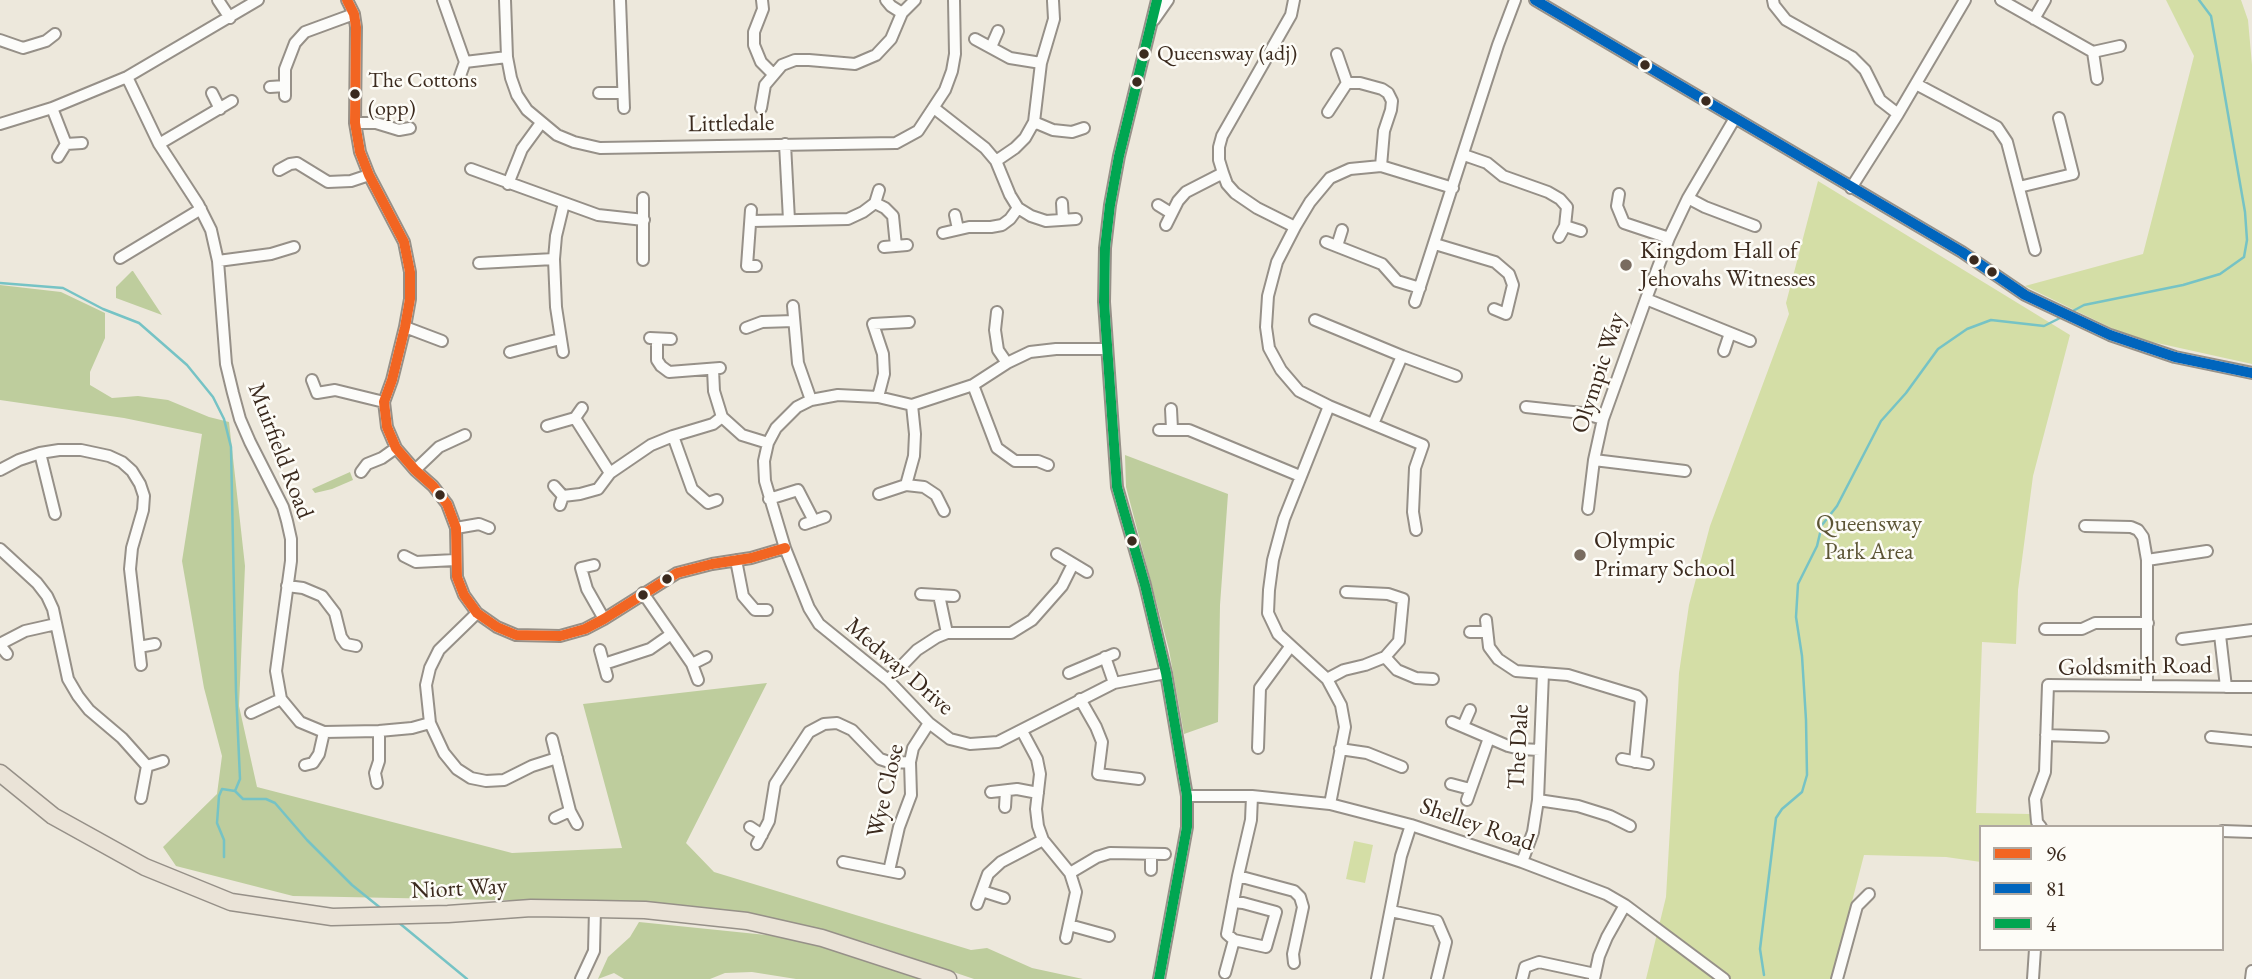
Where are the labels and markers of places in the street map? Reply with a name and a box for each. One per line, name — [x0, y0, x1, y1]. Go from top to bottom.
place label: Queensway (adj) — [1157, 41, 1297, 67]
marker: Queensway (adj) — [1137, 47, 1151, 61]
unlabelled marker — [1638, 58, 1652, 72]
place label: The Cottons (opp) — [368, 68, 477, 119]
unlabelled marker — [1130, 75, 1144, 89]
marker: The Cottons (opp) — [348, 87, 362, 101]
unlabelled marker — [1699, 94, 1713, 108]
place label: Kingdom Hall of Jehovahs Witnesses — [1640, 237, 1816, 293]
unlabelled marker — [1967, 253, 1981, 267]
marker: Kingdom Hall of Jehovahs Witnesses — [1618, 257, 1634, 273]
unlabelled marker — [1985, 265, 1999, 279]
unlabelled marker — [433, 488, 447, 502]
place label: Olympic Primary School — [1594, 527, 1735, 583]
unlabelled marker — [1125, 534, 1139, 548]
marker: Olympic Primary School — [1572, 547, 1588, 563]
unlabelled marker — [660, 572, 674, 586]
unlabelled marker — [636, 588, 650, 602]

